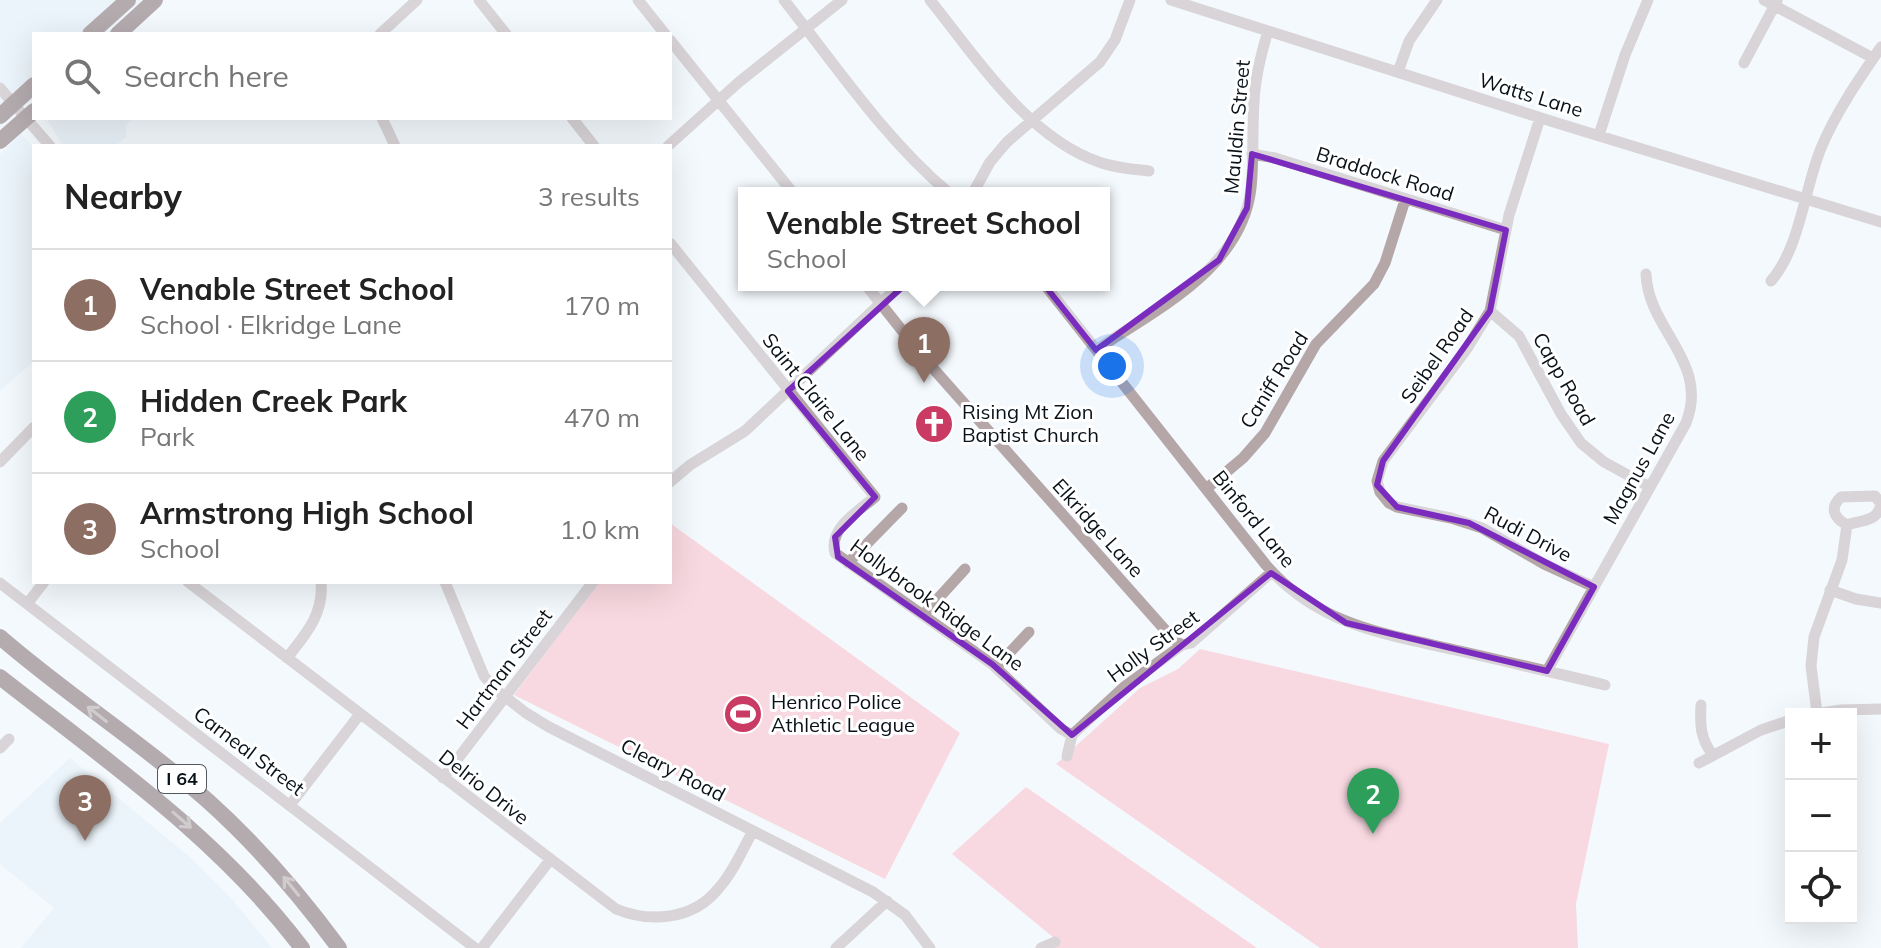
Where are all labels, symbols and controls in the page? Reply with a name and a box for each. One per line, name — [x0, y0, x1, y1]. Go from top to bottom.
search box — [32, 32, 672, 120]
icon: search — [60, 54, 104, 98]
text: Search here — [124, 57, 289, 95]
street label: Mauldin Street — [1218, 59, 1255, 195]
street label: Watts Lane — [1476, 67, 1586, 122]
street label: Braddock Road — [1313, 141, 1457, 206]
text: Nearby — [64, 175, 182, 218]
text: 3 results — [538, 180, 640, 213]
popup — [738, 187, 1110, 291]
text: Venable Street School — [767, 204, 1081, 242]
text: School — [767, 242, 847, 275]
text: Venable Street School — [140, 270, 454, 308]
text: 1 — [82, 289, 98, 322]
text: 170 m — [564, 289, 640, 322]
street label: Seibel Road — [1395, 303, 1478, 408]
text: School · Elkridge Lane — [140, 308, 402, 341]
pin: 1 — [898, 317, 950, 383]
street label: Caniff Road — [1234, 327, 1313, 433]
street label: Saint Claire Lane — [757, 328, 876, 466]
street label: Capp Road — [1528, 328, 1601, 430]
your location — [1092, 346, 1132, 386]
text: Hidden Creek Park — [140, 382, 407, 420]
place label: Rising Mt Zion Baptist Church — [962, 399, 1099, 447]
text: 2 — [82, 401, 98, 434]
text: 470 m — [564, 401, 640, 434]
church icon: Rising Mt Zion Baptist Church — [913, 403, 955, 445]
street label: Magnus Lane — [1597, 407, 1680, 529]
text: Park — [140, 420, 195, 453]
street label: Binford Lane — [1208, 465, 1301, 572]
street label: Elkridge Lane — [1047, 473, 1149, 582]
text: Armstrong High School — [140, 494, 474, 532]
street label: Rudi Drive — [1480, 500, 1576, 567]
text: 3 — [82, 513, 98, 546]
text: 1.0 km — [560, 513, 640, 546]
text: School — [140, 532, 220, 565]
street label: Hollybrook Ridge Lane — [846, 533, 1029, 676]
street label: Hartman Street — [450, 604, 557, 734]
street label: Holly Street — [1102, 604, 1204, 687]
place label: Henrico Police Athletic League — [771, 689, 915, 737]
sports icon: Henrico Police Athletic League — [722, 693, 764, 735]
street label: Carneal Street — [189, 701, 310, 800]
one-way arrow — [87, 705, 108, 722]
map controls — [1785, 708, 1857, 924]
button: + — [1785, 708, 1857, 780]
street label: Cleary Road — [617, 733, 730, 807]
street label: Delrio Drive — [434, 744, 534, 830]
road number: I 64 — [158, 765, 206, 793]
pin: 2 — [1347, 768, 1399, 834]
pin: 3 — [59, 775, 111, 841]
button: − — [1785, 780, 1857, 852]
one-way arrow — [171, 810, 192, 828]
button: locate — [1785, 852, 1857, 924]
one-way arrow — [282, 876, 300, 897]

